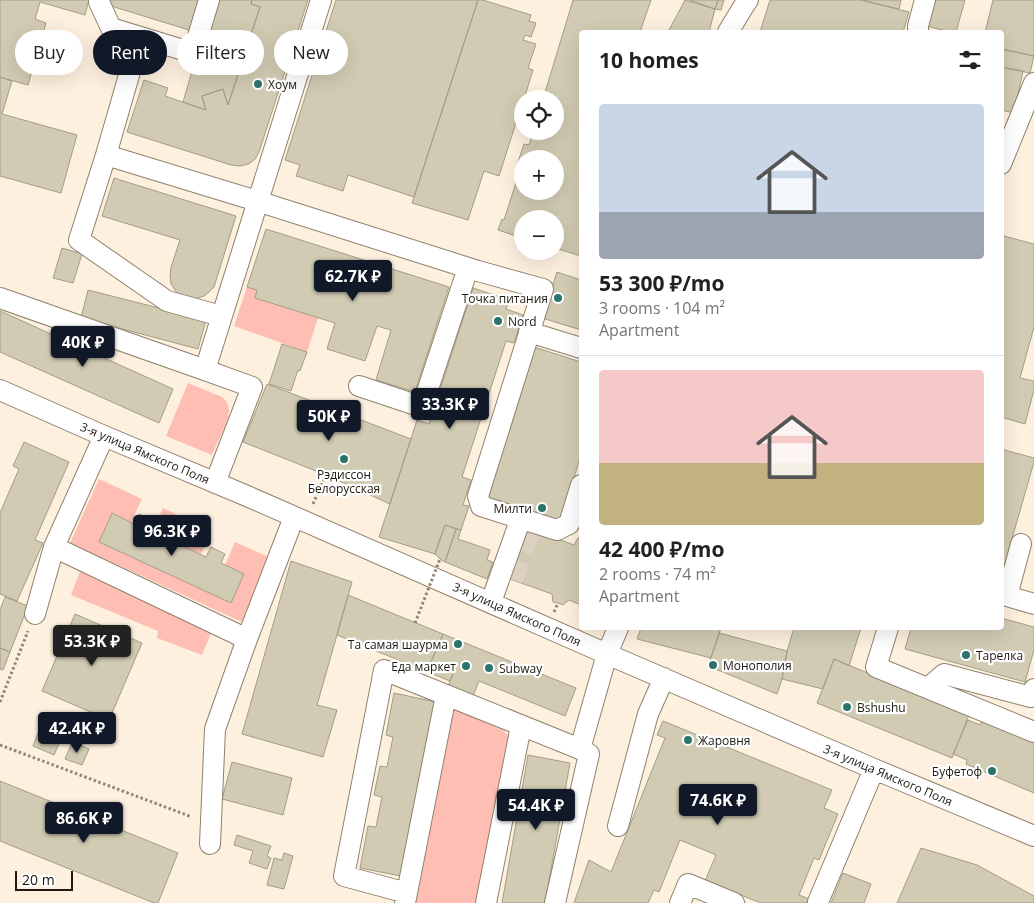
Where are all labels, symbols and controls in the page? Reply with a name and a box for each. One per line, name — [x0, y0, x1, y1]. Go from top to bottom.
chip: Buy — [15, 30, 83, 75]
chip: Rent — [93, 30, 167, 75]
chip: Filters — [177, 30, 264, 75]
chip: New — [274, 30, 348, 75]
text: 10 homes — [599, 46, 699, 74]
icon: filters — [956, 46, 984, 74]
place label: Хоум — [268, 76, 297, 93]
marker: Хоум — [252, 78, 264, 90]
map controls — [514, 90, 564, 260]
button: locate — [514, 90, 564, 140]
icon: home — [747, 137, 837, 227]
button: + — [514, 150, 564, 200]
button: − — [514, 210, 564, 260]
pin: 62.7K ₽ — [307, 260, 399, 302]
text: 62.7K ₽ — [325, 265, 381, 287]
text: 53 300 ₽/mo — [599, 269, 724, 297]
place label: Точка питания — [462, 290, 548, 307]
marker: Точка питания — [552, 292, 564, 304]
text: 3 rooms · 104 m² — [599, 297, 725, 319]
place label: Nord — [508, 313, 537, 330]
marker: Nord — [492, 315, 504, 327]
text: Apartment — [599, 319, 679, 341]
pin: 40K ₽ — [48, 326, 118, 368]
text: 40K ₽ — [62, 331, 104, 353]
pin: 33.3K ₽ — [404, 388, 496, 430]
text: 33.3K ₽ — [422, 393, 478, 415]
pin: 50K ₽ — [294, 400, 364, 442]
icon: home — [747, 402, 837, 492]
text: 50K ₽ — [308, 405, 350, 427]
street label: 3-я улица Ямского Поля — [78, 418, 212, 488]
marker: Рэдиссон Белорусская — [338, 453, 350, 465]
place label: Рэдиссон Белорусская — [308, 466, 380, 497]
place label: Милти — [493, 500, 532, 517]
marker: Милти — [536, 502, 548, 514]
pin: 96.3K ₽ — [126, 514, 218, 557]
text: 96.3K ₽ — [144, 520, 200, 542]
text: 42 400 ₽/mo — [599, 535, 724, 563]
text: 2 rooms · 74 m² — [599, 563, 716, 585]
street label: 3-я улица Ямского Поля — [450, 578, 584, 650]
text: Apartment — [599, 585, 679, 607]
pin: 53.3K ₽ — [46, 624, 138, 667]
text: 53.3K ₽ — [64, 630, 120, 652]
place label: Та самая шаурма — [348, 636, 448, 653]
marker: Та самая шаурма — [452, 638, 464, 650]
place label: Тарелка — [976, 647, 1023, 664]
marker: Тарелка — [960, 649, 972, 661]
place label: Монополия — [723, 657, 792, 674]
place label: Еда маркет — [391, 658, 456, 675]
marker: Монополия — [707, 659, 719, 671]
marker: Еда маркет — [460, 660, 472, 672]
place label: Subway — [499, 660, 543, 677]
marker: Subway — [483, 662, 495, 674]
place label: Bshushu — [857, 699, 906, 716]
marker: Bshushu — [841, 701, 853, 713]
pin: 42.4K ₽ — [31, 712, 123, 754]
text: 42.4K ₽ — [49, 717, 105, 739]
place label: Жаровня — [698, 732, 750, 749]
marker: Жаровня — [682, 734, 694, 746]
street label: 3-я улица Ямского Поля — [821, 740, 955, 810]
place label: Буфетоф — [932, 763, 982, 780]
marker: Буфетоф — [986, 765, 998, 777]
pin: 74.6K ₽ — [672, 784, 764, 826]
pin: 54.4K ₽ — [490, 788, 582, 831]
text: 74.6K ₽ — [690, 789, 746, 811]
text: 54.4K ₽ — [508, 794, 564, 816]
pin: 86.6K ₽ — [38, 802, 130, 844]
text: 86.6K ₽ — [56, 807, 112, 829]
scale bar — [15, 868, 72, 891]
text: 20 m — [22, 870, 55, 889]

